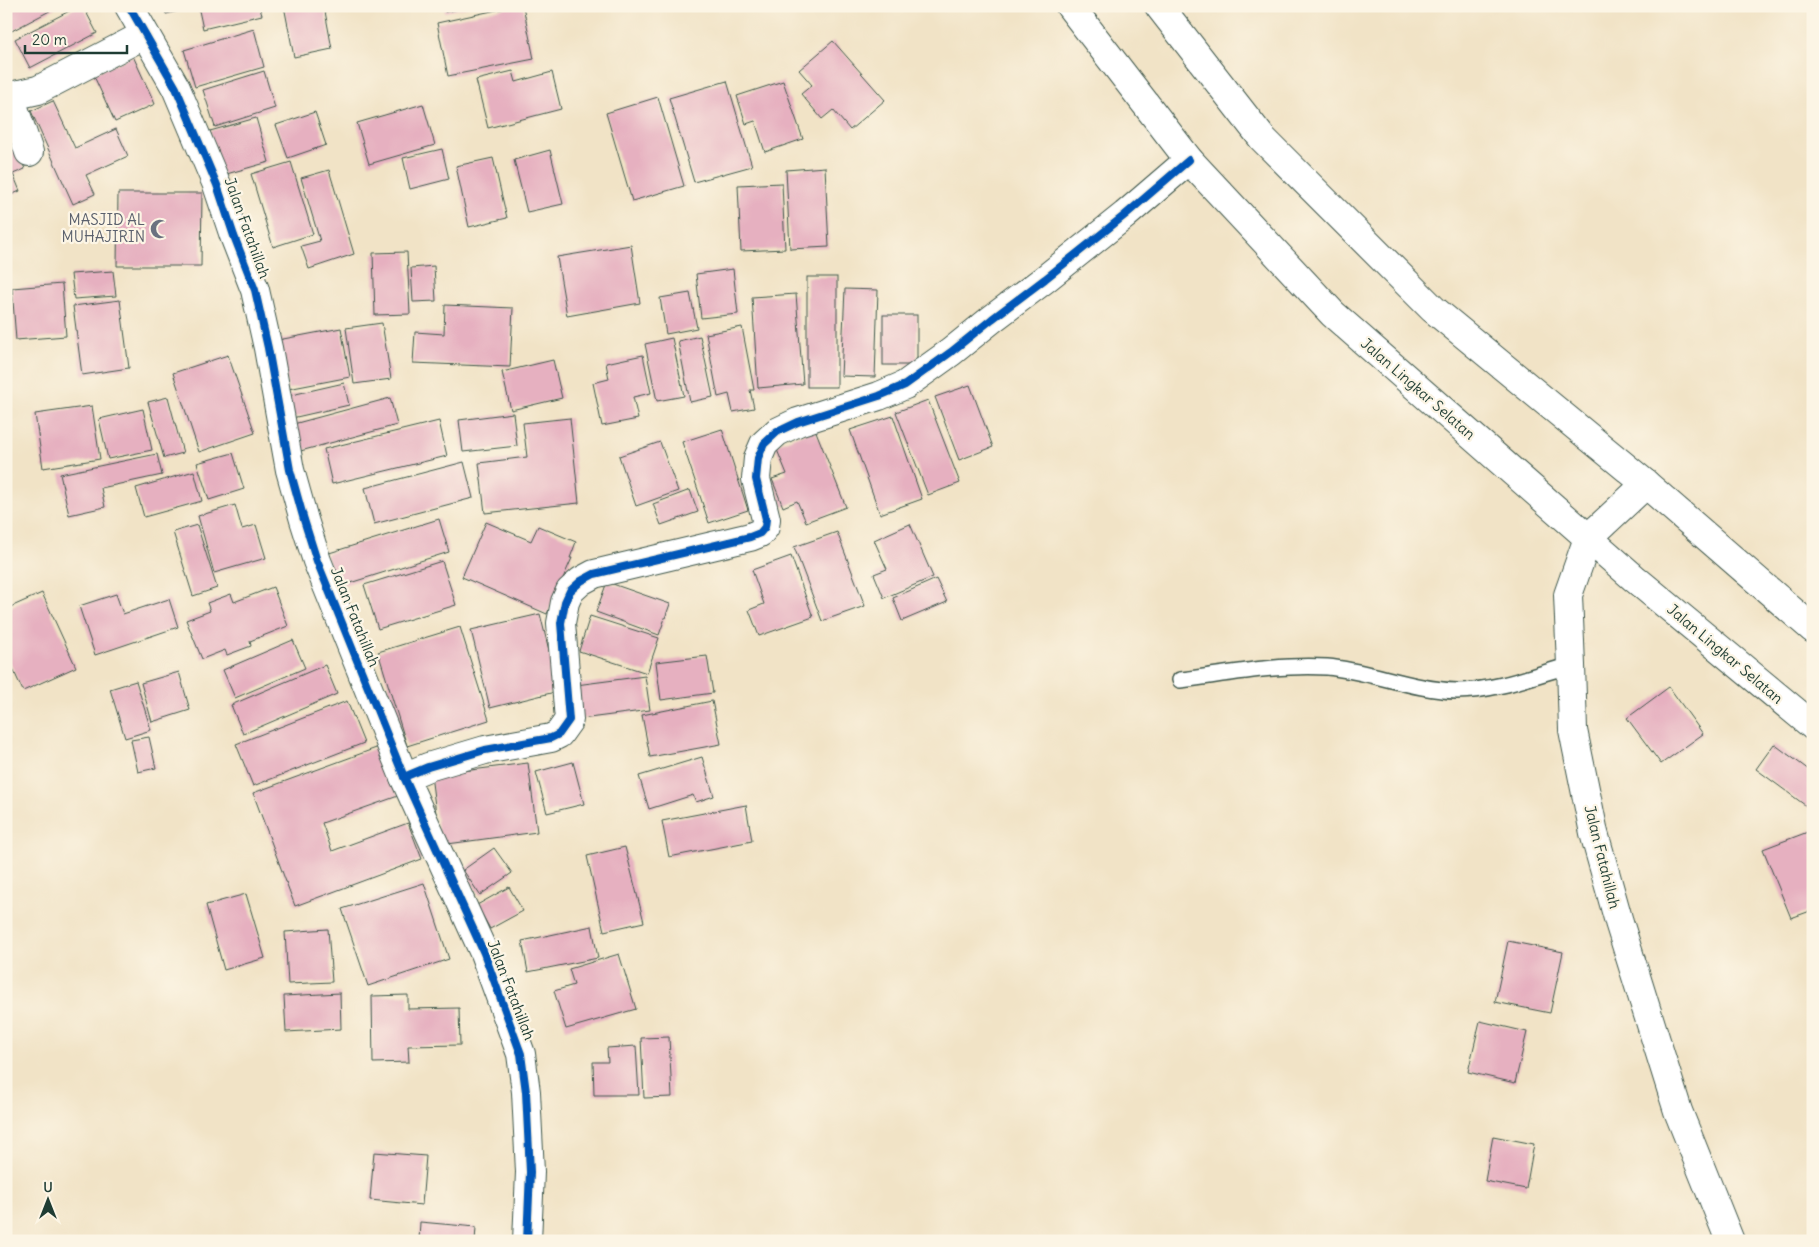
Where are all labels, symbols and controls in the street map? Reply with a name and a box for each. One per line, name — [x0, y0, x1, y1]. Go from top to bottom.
scale bar — [25, 22, 128, 54]
text: 20 m — [32, 30, 67, 49]
street label: Jalan Fatahillah — [220, 175, 275, 281]
place label: MASJID AL MUHAJIRIN — [62, 210, 145, 246]
mosque icon: MASJID AL MUHAJIRIN — [149, 218, 171, 240]
street label: Jalan Lingkar Selatan — [1357, 334, 1480, 444]
street label: Jalan Fatahillah — [327, 564, 384, 670]
street label: Jalan Lingkar Selatan — [1664, 600, 1787, 708]
street label: Jalan Fatahillah — [1580, 803, 1625, 911]
street label: Jalan Fatahillah — [484, 937, 539, 1043]
north arrow — [22, 1174, 72, 1224]
text: U — [43, 1178, 53, 1196]

